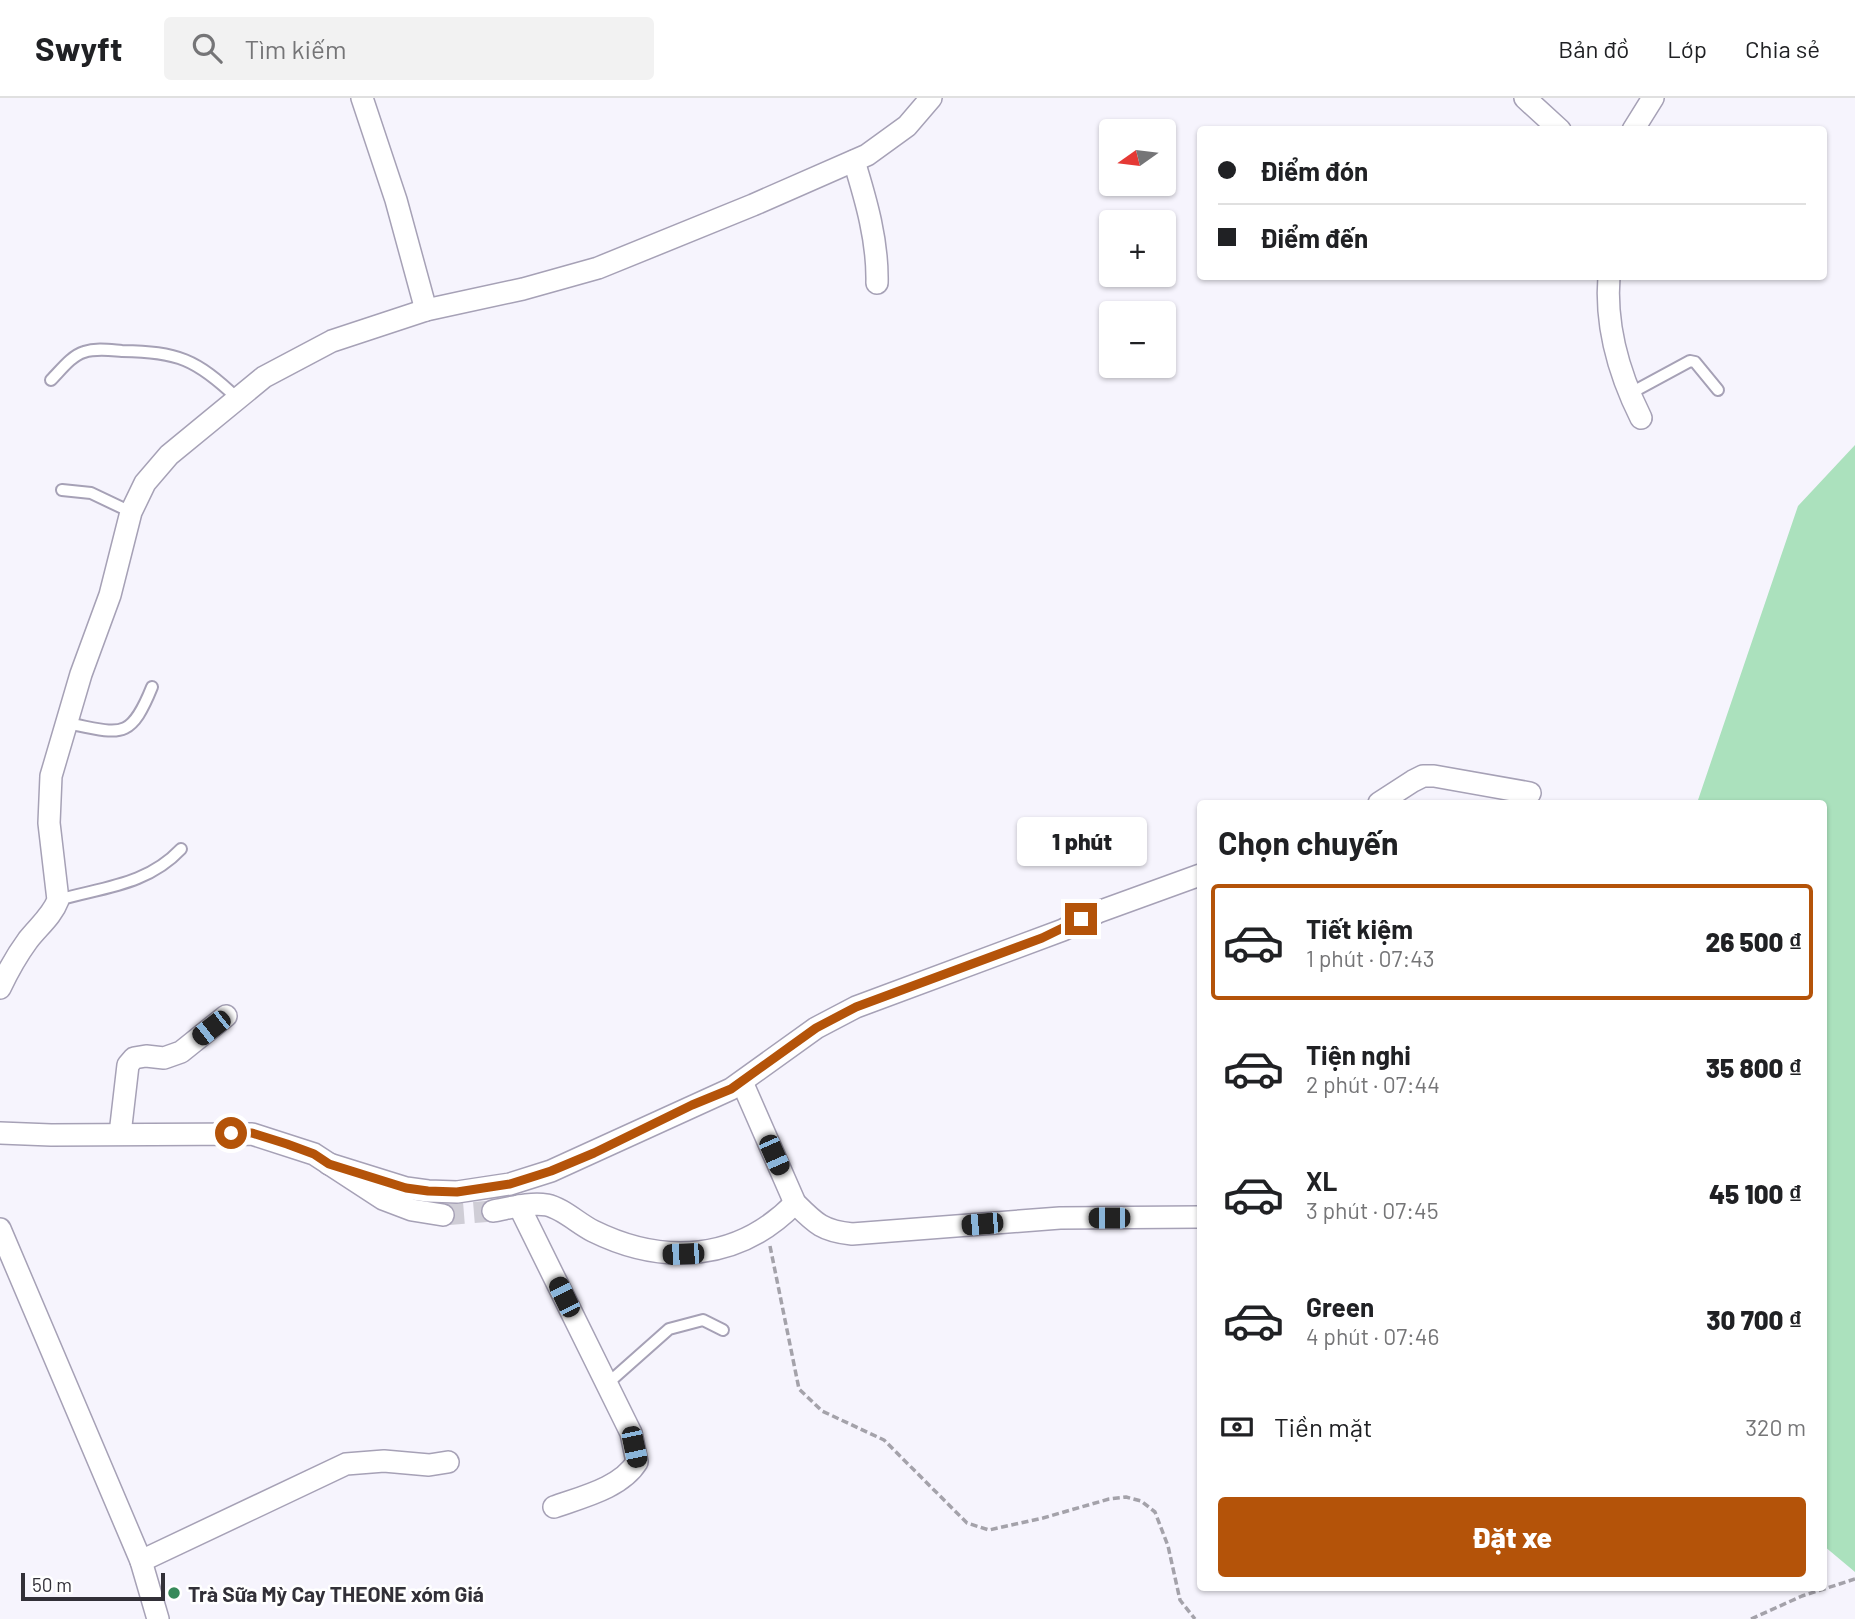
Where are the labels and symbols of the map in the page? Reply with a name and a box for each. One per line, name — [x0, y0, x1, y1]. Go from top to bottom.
north arrow — [1099, 119, 1176, 196]
callout: 1 phút — [1016, 818, 1146, 866]
route end — [1065, 903, 1097, 935]
car — [188, 1007, 235, 1049]
route start — [215, 1117, 247, 1149]
car — [756, 1132, 793, 1178]
car — [1089, 1208, 1131, 1229]
car — [961, 1212, 1004, 1236]
car — [662, 1243, 705, 1265]
car — [546, 1274, 583, 1320]
car — [620, 1424, 649, 1470]
scale bar — [21, 1570, 164, 1602]
place label: Trà Sữa Mỳ Cay THEONE xóm Giá — [188, 1581, 484, 1606]
marker: Trà Sữa Mỳ Cay THEONE xóm Giá — [166, 1585, 182, 1601]

